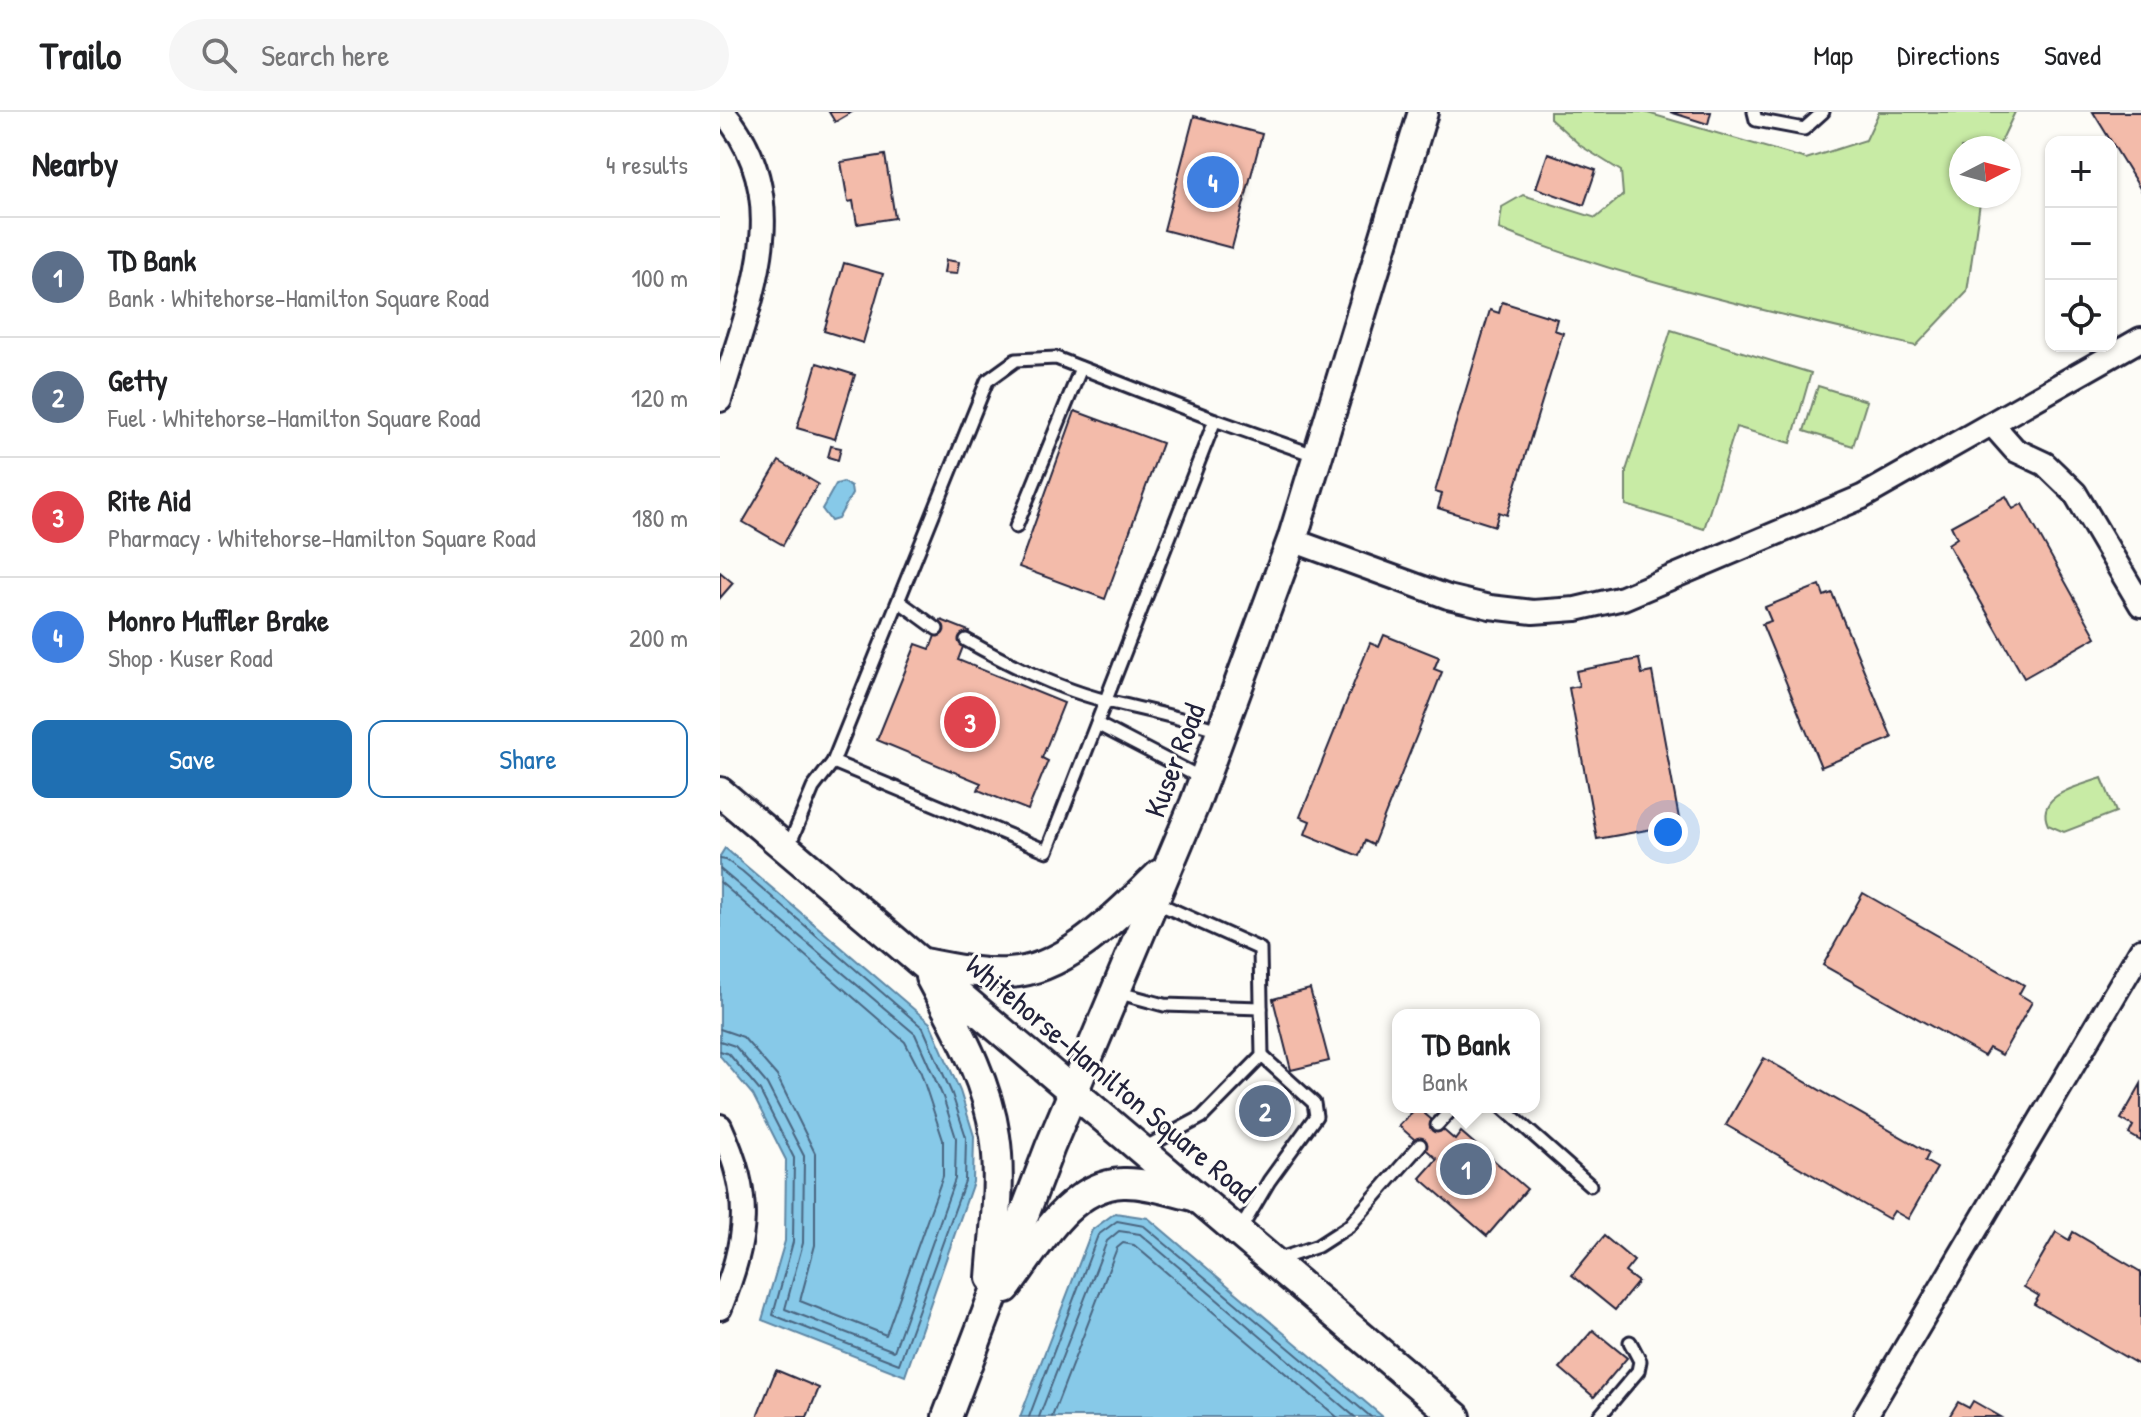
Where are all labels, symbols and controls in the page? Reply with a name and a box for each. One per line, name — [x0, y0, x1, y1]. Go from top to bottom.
search box — [169, 19, 729, 91]
text: Trailo — [40, 29, 121, 81]
icon: search — [197, 33, 241, 77]
text: Search here — [261, 35, 389, 75]
text: Map — [1813, 36, 1853, 74]
text: Directions — [1897, 36, 2000, 74]
text: Saved — [2044, 36, 2101, 74]
north arrow — [1949, 136, 2021, 208]
map controls — [2045, 136, 2117, 352]
button: + — [2045, 136, 2117, 208]
text: Nearby — [32, 141, 118, 187]
text: 4 results — [606, 147, 688, 182]
pin: 4 — [1187, 152, 1239, 212]
button: − — [2045, 208, 2117, 280]
text: TD Bank — [108, 240, 196, 280]
text: 1 — [53, 260, 63, 295]
text: 100 m — [632, 260, 688, 295]
text: Bank · Whitehorse-Hamilton Square Road — [108, 280, 489, 315]
button: locate — [2045, 280, 2117, 352]
text: Getty — [108, 360, 168, 400]
text: 2 — [52, 380, 64, 415]
text: 120 m — [631, 380, 688, 415]
text: Fuel · Whitehorse-Hamilton Square Road — [108, 400, 480, 435]
text: Rite Aid — [108, 480, 191, 520]
text: 3 — [52, 500, 64, 535]
text: 180 m — [632, 500, 688, 535]
text: Pharmacy · Whitehorse-Hamilton Square Road — [108, 520, 536, 555]
text: Monro Muffler Brake — [108, 600, 329, 640]
text: 4 — [53, 620, 63, 655]
text: 200 m — [629, 620, 688, 655]
text: Shop · Kuser Road — [108, 640, 273, 675]
pin: 3 — [944, 692, 996, 752]
street label: Kuser Road — [1134, 697, 1214, 823]
button: Save — [32, 720, 352, 798]
button: Share — [368, 720, 688, 798]
your location — [1648, 812, 1688, 852]
street label: Whitehorse-Hamilton Square Road — [958, 945, 1265, 1211]
popup — [1392, 1009, 1540, 1113]
text: TD Bank — [1422, 1024, 1510, 1064]
text: Bank — [1422, 1064, 1468, 1099]
pin: 2 — [1239, 1081, 1291, 1141]
pin: 1 — [1440, 1139, 1492, 1199]

